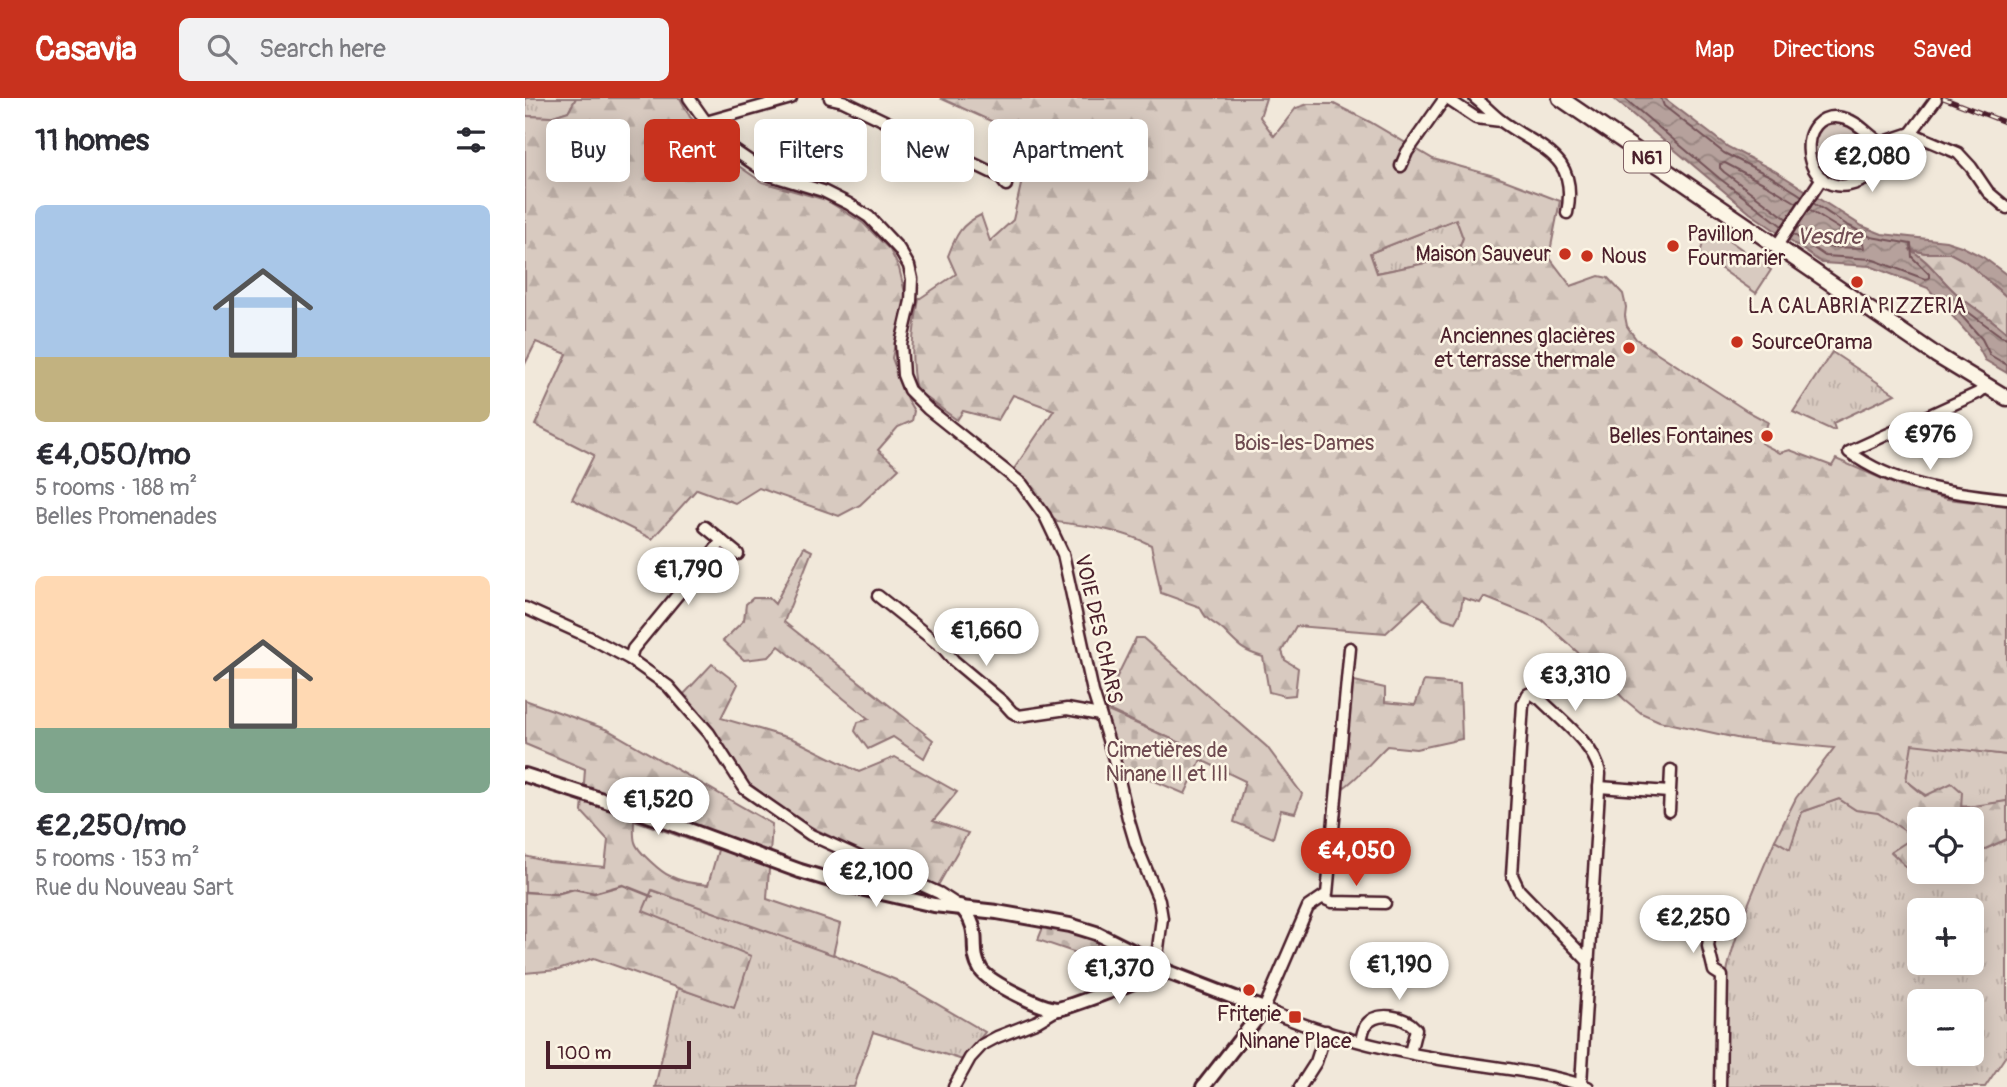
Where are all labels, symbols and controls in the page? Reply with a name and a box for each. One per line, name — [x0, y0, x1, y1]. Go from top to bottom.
search box — [179, 18, 669, 81]
text: Casavia — [35, 29, 137, 70]
icon: search — [203, 30, 241, 68]
text: Search here — [259, 33, 386, 65]
text: Map — [1695, 35, 1735, 64]
text: Directions — [1773, 35, 1874, 64]
text: Saved — [1912, 35, 1972, 64]
chip: Buy — [546, 119, 630, 182]
chip: Rent — [644, 119, 740, 182]
chip: Filters — [754, 119, 867, 182]
chip: New — [881, 119, 974, 182]
chip: Apartment — [988, 119, 1148, 182]
icon: filters — [452, 121, 490, 159]
text: 11 homes — [35, 122, 149, 159]
pin: €2,080 — [1815, 134, 1929, 194]
road number: N61 — [1624, 142, 1670, 172]
text: €2,080 — [1834, 142, 1910, 171]
place label: Pavillon Fourmarier — [1687, 221, 1786, 272]
water label: Vesdre — [1796, 222, 1865, 251]
marker: Pavillon Fourmarier — [1665, 238, 1681, 254]
place label: Maison Sauveur — [1415, 241, 1551, 268]
place label: Nous — [1601, 243, 1647, 270]
marker: Maison Sauveur — [1557, 246, 1573, 262]
marker: Nous — [1579, 248, 1595, 264]
icon: home — [200, 250, 326, 376]
marker: LA CALABRIA PIZZERIA — [1849, 274, 1865, 290]
place label: LA CALABRIA PIZZERIA — [1748, 293, 1966, 320]
place label: Anciennes glacières et terrasse thermale — [1434, 323, 1616, 374]
place label: SourceOrama — [1751, 329, 1873, 356]
marker: SourceOrama — [1729, 334, 1745, 350]
marker: Anciennes glacières et terrasse thermale — [1621, 340, 1637, 356]
pin: €976 — [1889, 412, 1971, 472]
text: €976 — [1904, 420, 1956, 449]
place label: Belles Fontaines — [1609, 423, 1754, 450]
marker: Belles Fontaines — [1759, 428, 1775, 444]
park label: Bois-les-Dames — [1234, 430, 1375, 457]
text: €4,050/mo — [35, 436, 191, 473]
text: 5 rooms · 188 m² — [35, 473, 197, 502]
text: Belles Promenades — [35, 502, 217, 531]
pin: €1,790 — [631, 547, 745, 607]
street label: VOIE DES CHARS — [1068, 552, 1129, 706]
text: €1,790 — [653, 555, 723, 584]
pin: €1,660 — [929, 608, 1043, 668]
text: €1,660 — [950, 616, 1022, 645]
icon: home — [200, 621, 326, 747]
pin: €3,310 — [1518, 654, 1632, 713]
text: €3,310 — [1539, 661, 1611, 690]
park label: Cimetières de Ninane II et III — [1105, 737, 1229, 788]
pin: €1,520 — [601, 778, 715, 837]
text: €1,520 — [622, 785, 694, 814]
text: €2,250/mo — [35, 807, 186, 844]
map controls — [1907, 807, 1984, 1066]
button: locate — [1907, 807, 1984, 884]
pin: €4,050 — [1299, 828, 1413, 888]
text: €4,050 — [1317, 836, 1395, 865]
text: 5 rooms · 153 m² — [35, 844, 200, 873]
pin: €2,100 — [819, 850, 933, 909]
text: €2,100 — [839, 857, 913, 886]
text: Rue du Nouveau Sart — [35, 873, 234, 902]
pin: €2,250 — [1636, 896, 1750, 955]
button: + — [1907, 898, 1984, 975]
text: €2,250 — [1656, 903, 1730, 932]
pin: €1,190 — [1342, 942, 1456, 1002]
pin: €1,370 — [1062, 946, 1176, 1006]
text: €1,190 — [1366, 950, 1432, 979]
text: €1,370 — [1084, 954, 1154, 983]
marker: Friterie — [1241, 982, 1257, 998]
button: − — [1907, 989, 1984, 1066]
place label: Friterie — [1217, 1001, 1282, 1028]
marker: Ninane Place — [1287, 1009, 1303, 1025]
place label: Ninane Place — [1239, 1028, 1352, 1055]
scale bar — [546, 1038, 691, 1070]
text: 100 m — [557, 1041, 611, 1065]

